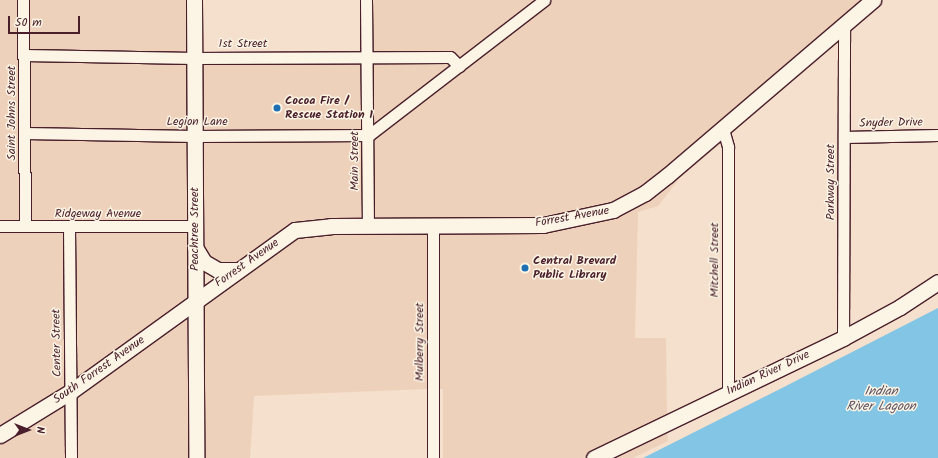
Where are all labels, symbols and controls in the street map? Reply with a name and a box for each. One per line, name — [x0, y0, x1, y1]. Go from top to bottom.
scale bar — [10, 8, 82, 34]
text: 50 m — [15, 13, 42, 32]
street label: 1st Street — [219, 37, 267, 51]
street label: Saint Johns Street — [5, 66, 19, 160]
place label: Cocoa Fire / Rescue Station 1 — [285, 94, 373, 122]
marker: Cocoa Fire / Rescue Station 1 — [272, 103, 282, 113]
street label: Legion Lane — [166, 115, 228, 129]
street label: Snyder Drive — [859, 115, 923, 131]
street label: Main Street — [348, 131, 362, 191]
street label: Parkway Street — [824, 144, 838, 220]
street label: Peachtree Street — [188, 187, 202, 271]
street label: Forrest Avenue — [534, 203, 610, 231]
street label: Ridgeway Avenue — [55, 207, 141, 221]
street label: Mitchell Street — [708, 222, 722, 298]
street label: Forrest Avenue — [212, 236, 282, 290]
place label: Central Brevard Public Library — [533, 254, 616, 282]
marker: Central Brevard Public Library — [520, 263, 530, 273]
street label: Mulberry Street — [413, 303, 427, 381]
street label: Center Street — [49, 309, 65, 377]
street label: South Forrest Avenue — [50, 333, 148, 407]
street label: Indian River Drive — [724, 347, 812, 399]
water label: Indian River Lagoon — [846, 385, 916, 416]
north arrow — [8, 410, 48, 450]
text: N — [31, 427, 49, 433]

